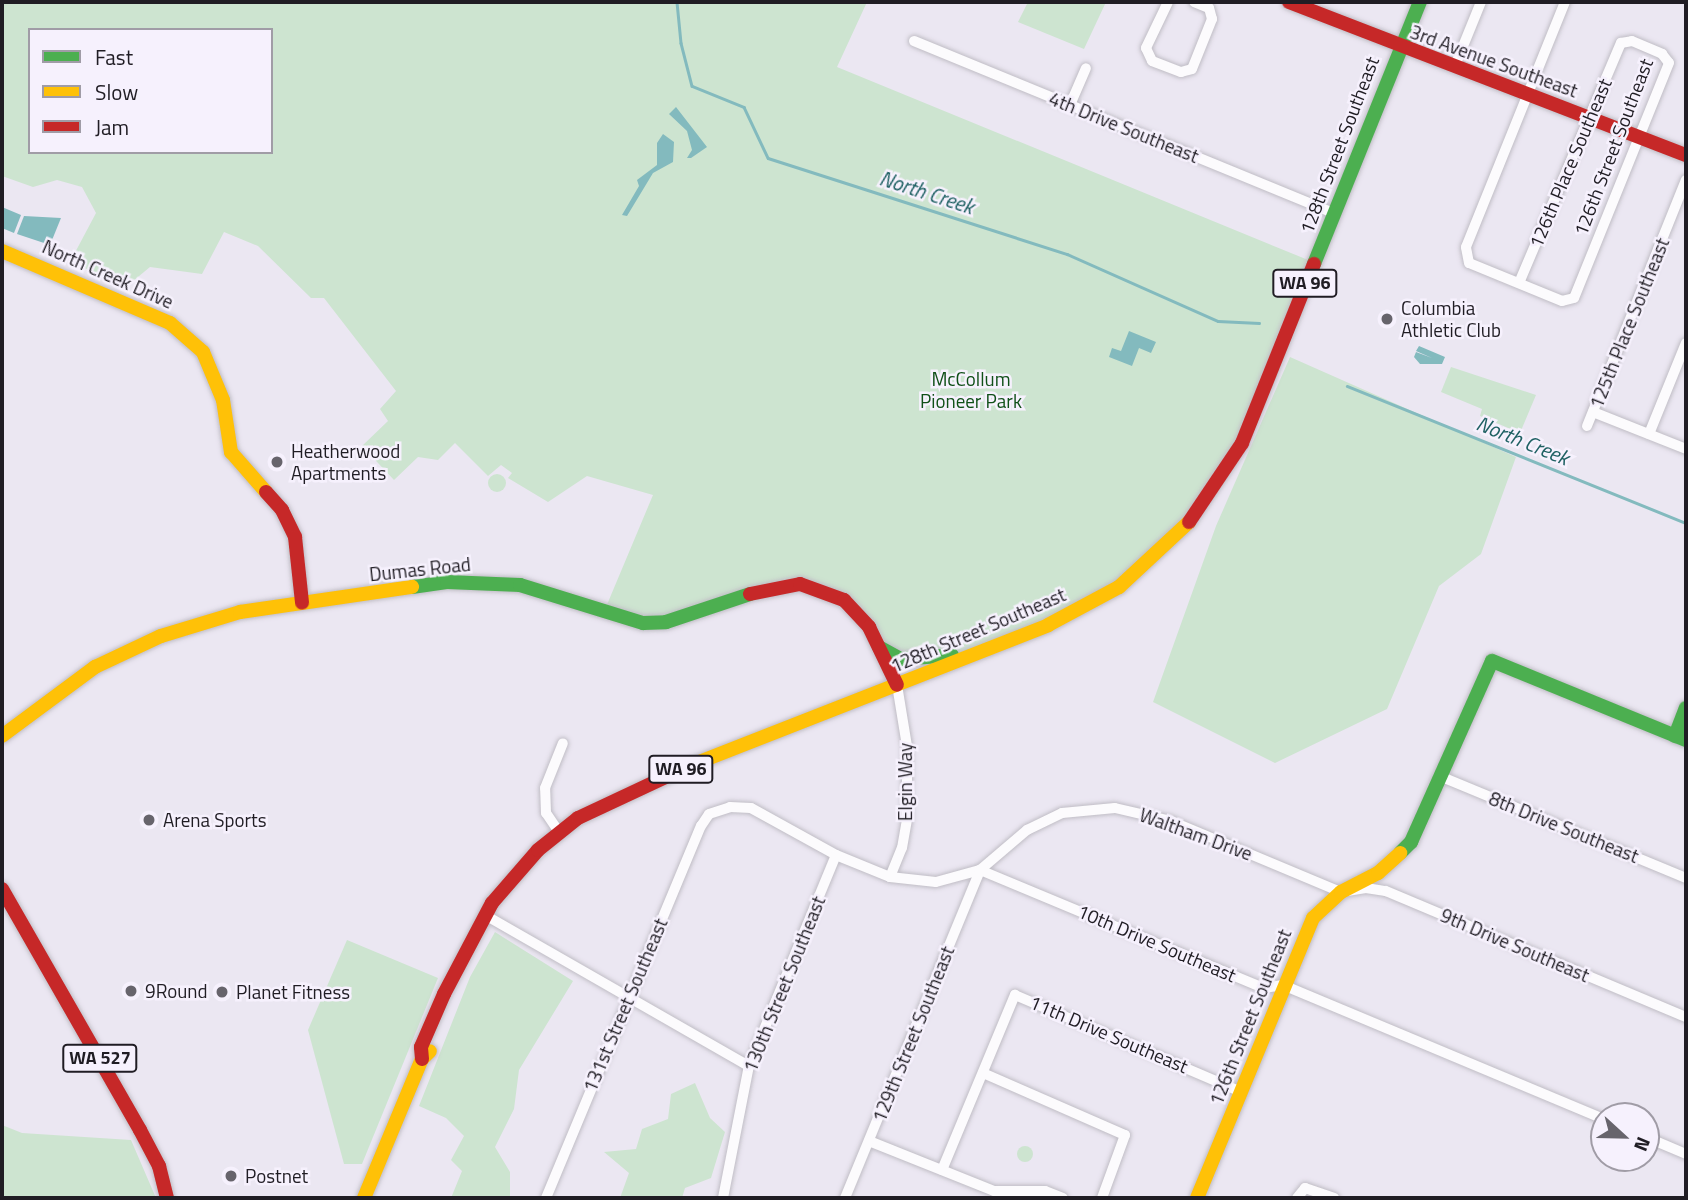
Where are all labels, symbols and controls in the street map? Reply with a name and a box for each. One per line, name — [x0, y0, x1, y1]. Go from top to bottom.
street label: 3rd Avenue Southeast — [1407, 20, 1581, 102]
legend — [28, 28, 273, 154]
text: Fast — [95, 41, 133, 73]
street label: 128th Street Southeast — [1295, 53, 1383, 237]
street label: 126th Street Southeast — [1569, 55, 1657, 239]
street label: 126th Place Southeast — [1524, 75, 1616, 251]
text: Slow — [95, 76, 138, 108]
street label: 4th Drive Southeast — [1046, 87, 1202, 167]
text: Jam — [95, 111, 129, 143]
water label: North Creek — [877, 165, 977, 219]
street label: 125th Place Southeast — [1584, 234, 1674, 412]
street label: North Creek Drive — [39, 235, 177, 313]
road number: WA 96 — [1272, 268, 1338, 298]
place label: Columbia Athletic Club — [1401, 297, 1501, 341]
marker: Columbia Athletic Club — [1379, 311, 1395, 327]
park label: McCollum Pioneer Park — [920, 368, 1022, 412]
water label: North Creek — [1473, 410, 1573, 470]
place label: Heatherwood Apartments — [291, 440, 400, 484]
marker: Heatherwood Apartments — [269, 454, 285, 470]
street label: Dumas Road — [368, 552, 472, 586]
street label: 128th Street Southeast — [887, 583, 1069, 677]
street label: Elgin Way — [894, 743, 916, 821]
road number: WA 96 — [648, 754, 714, 784]
street label: 8th Drive Southeast — [1486, 787, 1642, 867]
street label: Waltham Drive — [1136, 803, 1256, 865]
place label: Arena Sports — [163, 809, 267, 831]
marker: Arena Sports — [141, 812, 157, 828]
street label: 130th Street Southeast — [738, 893, 830, 1075]
street label: 10th Drive Southeast — [1074, 899, 1240, 987]
street label: 9th Drive Southeast — [1437, 903, 1593, 987]
street label: 131st Street Southeast — [578, 915, 672, 1095]
street label: 126th Street Southeast — [1204, 926, 1296, 1108]
street label: 129th Street Southeast — [867, 943, 959, 1125]
place label: 9Round — [145, 980, 208, 1002]
place label: Planet Fitness — [236, 981, 350, 1003]
marker: 9Round — [123, 983, 139, 999]
marker: Planet Fitness — [214, 984, 230, 1000]
street label: 11th Drive Southeast — [1026, 990, 1192, 1078]
road number: WA 527 — [62, 1044, 138, 1072]
north arrow — [1590, 1102, 1660, 1172]
text: N — [1627, 1133, 1659, 1156]
place label: Postnet — [245, 1165, 308, 1187]
marker: Postnet — [223, 1168, 239, 1184]

